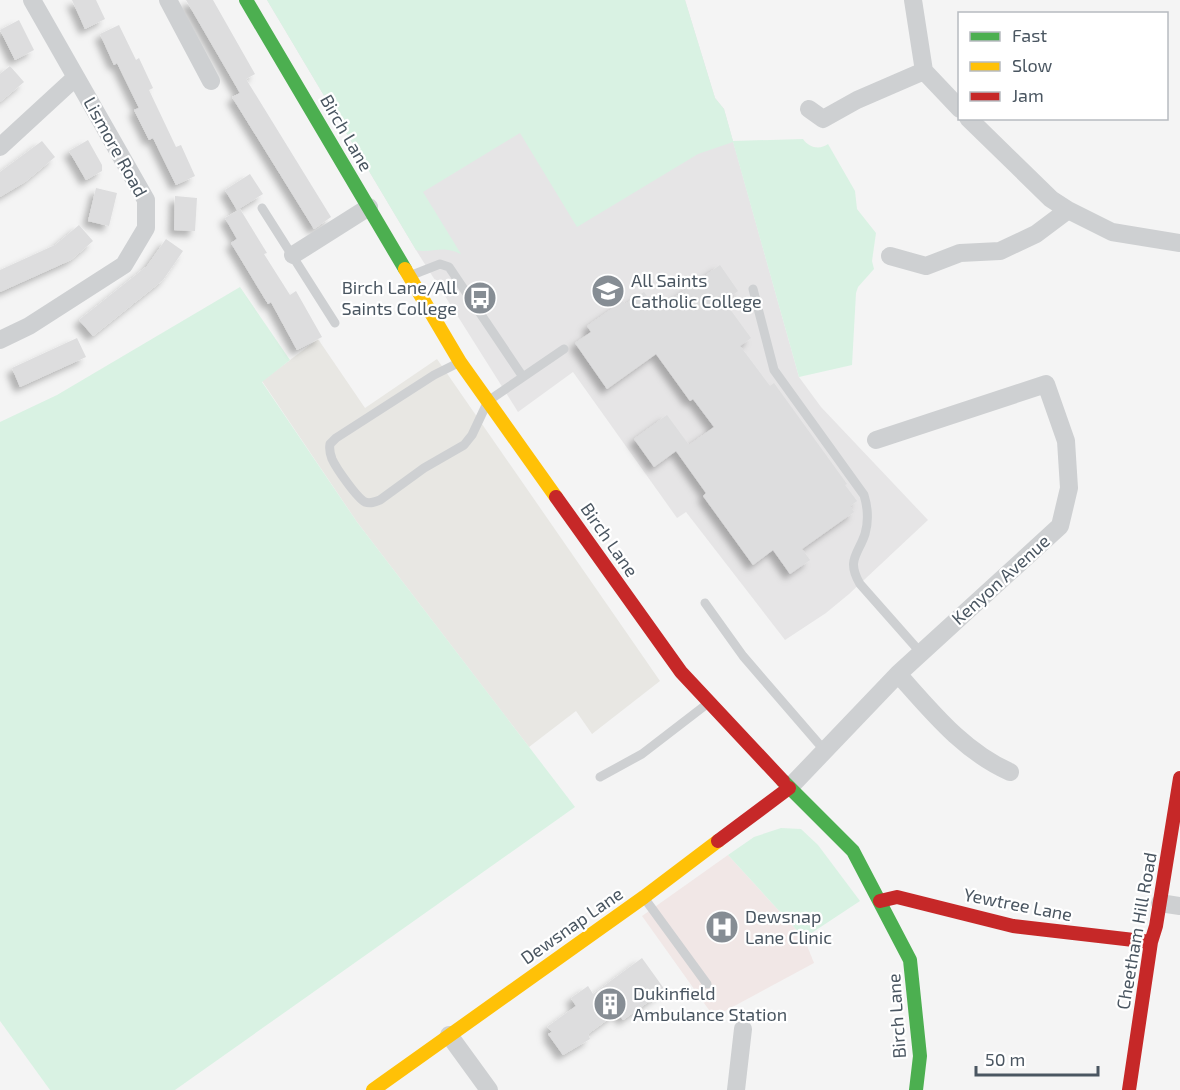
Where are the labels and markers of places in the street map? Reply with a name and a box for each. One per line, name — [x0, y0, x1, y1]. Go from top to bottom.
place label: All Saints Catholic College — [631, 269, 762, 312]
school or university icon: All Saints Catholic College — [590, 273, 626, 309]
place label: Birch Lane/All Saints College — [342, 276, 458, 319]
bus stop icon: Birch Lane/All Saints College — [462, 280, 498, 316]
place label: Dewsnap Lane Clinic — [745, 905, 832, 948]
hospital icon: Dewsnap Lane Clinic — [704, 909, 740, 945]
place label: Dukinfield Ambulance Station — [633, 982, 787, 1025]
building icon: Dukinfield Ambulance Station — [592, 986, 628, 1022]

